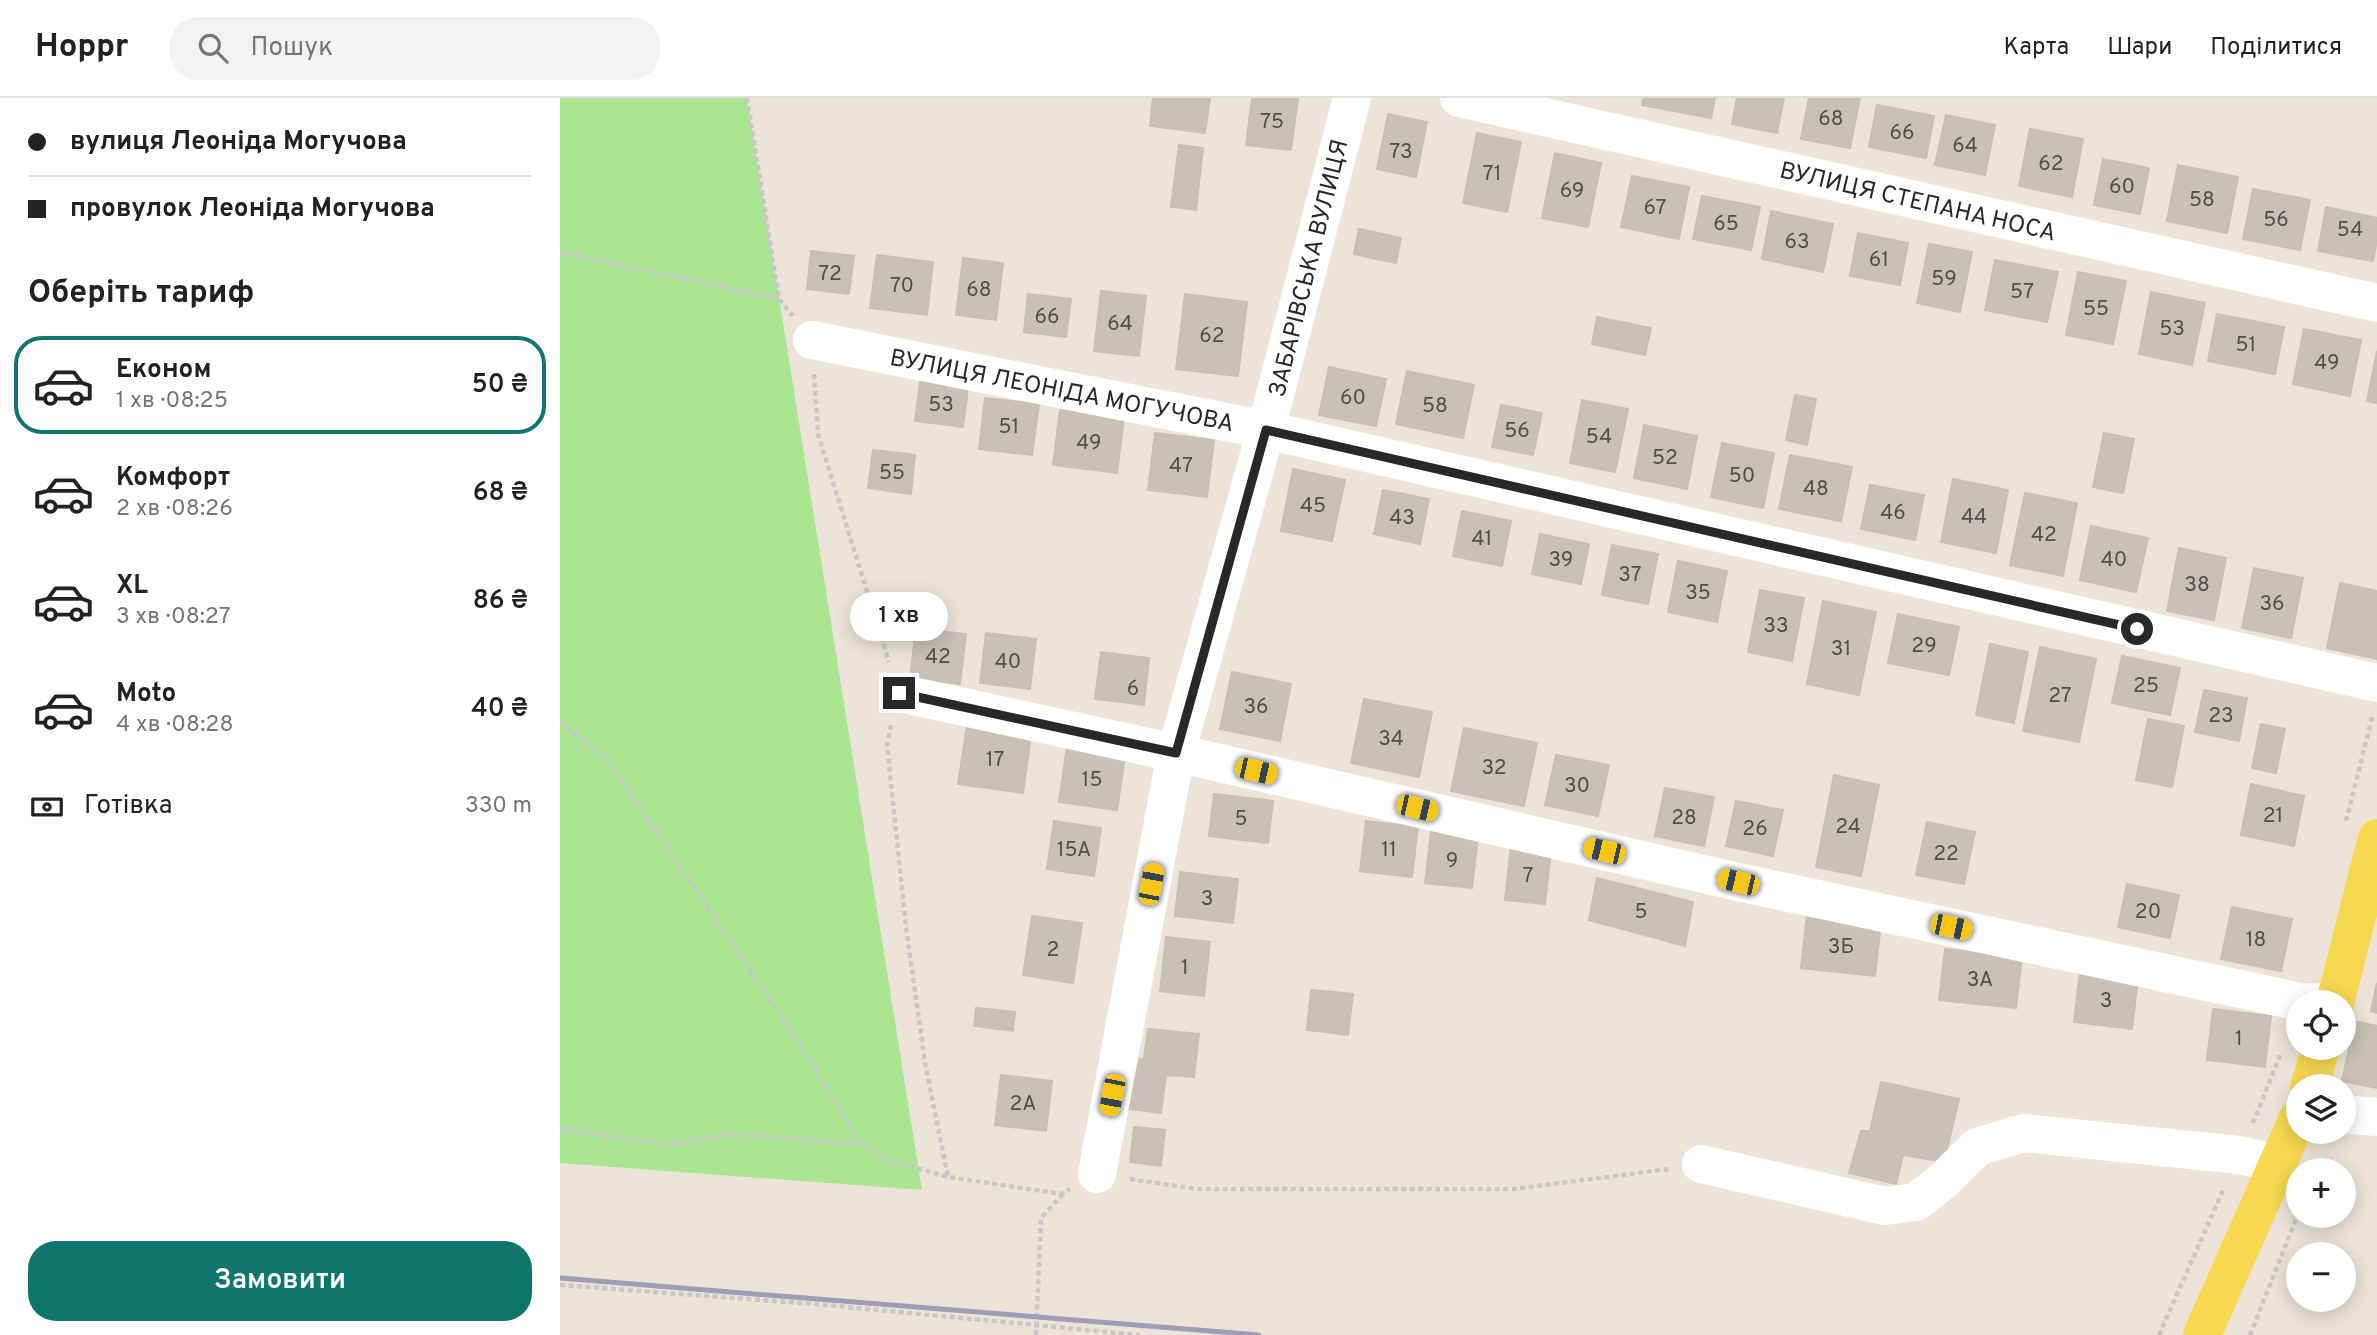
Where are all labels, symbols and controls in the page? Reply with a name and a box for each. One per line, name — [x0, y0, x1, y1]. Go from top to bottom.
search box — [170, 17, 660, 80]
text: Hoppr — [35, 27, 128, 69]
icon: search — [194, 29, 232, 67]
text: Пошук — [250, 32, 333, 65]
text: Карта — [2004, 33, 2069, 63]
text: Шари — [2107, 33, 2172, 63]
text: Поділитися — [2210, 33, 2342, 63]
house number: 68 — [1818, 106, 1844, 133]
house number: 75 — [1260, 109, 1284, 136]
house number: 66 — [1889, 120, 1915, 147]
text: вулиця Леоніда Могучова — [70, 126, 407, 159]
house number: 64 — [1952, 133, 1978, 160]
street label: ЗАБАРІВСЬКА ВУЛИЦЯ — [1263, 137, 1356, 400]
house number: 73 — [1389, 139, 1413, 166]
house number: 62 — [2038, 151, 2064, 178]
street label: ВУЛИЦЯ СТЕПАНА НОСА — [1776, 157, 2059, 249]
house number: 71 — [1482, 161, 1502, 188]
house number: 60 — [2109, 174, 2135, 201]
house number: 69 — [1560, 178, 1584, 205]
house number: 58 — [2189, 187, 2215, 214]
text: провулок Леоніда Могучова — [70, 193, 435, 226]
house number: 67 — [1643, 195, 1667, 222]
house number: 56 — [2263, 207, 2289, 234]
house number: 65 — [1713, 211, 1739, 238]
house number: 54 — [2337, 217, 2363, 244]
house number: 63 — [1784, 229, 1810, 256]
house number: 61 — [1869, 247, 1889, 274]
house number: 72 — [818, 261, 842, 288]
house number: 59 — [1931, 266, 1957, 293]
house number: 70 — [890, 273, 914, 300]
text: Оберіть тариф — [28, 274, 254, 314]
house number: 68 — [966, 277, 992, 304]
house number: 57 — [2010, 279, 2034, 306]
house number: 55 — [2083, 296, 2109, 323]
house number: 66 — [1034, 304, 1060, 331]
house number: 64 — [1107, 311, 1133, 338]
house number: 53 — [2159, 316, 2185, 343]
house number: 62 — [1199, 323, 1225, 350]
house number: 51 — [2236, 332, 2256, 359]
street label: ВУЛИЦЯ ЛЕОНІДА МОГУЧОВА — [887, 344, 1236, 440]
house number: 49 — [2314, 350, 2340, 377]
icon: car — [32, 354, 95, 417]
text: Економ — [116, 354, 211, 387]
text: 50 ₴ — [472, 369, 528, 402]
house number: 60 — [1340, 385, 1366, 412]
text: 1 хв · 08:25 — [116, 387, 228, 416]
house number: 53 — [928, 392, 954, 419]
house number: 58 — [1422, 393, 1448, 420]
house number: 51 — [999, 414, 1019, 441]
house number: 56 — [1504, 418, 1530, 445]
house number: 54 — [1586, 424, 1612, 451]
house number: 49 — [1076, 430, 1102, 457]
house number: 52 — [1652, 445, 1678, 472]
house number: 47 — [1169, 453, 1193, 480]
house number: 55 — [879, 460, 905, 487]
icon: car — [32, 462, 95, 525]
text: Комфорт — [116, 462, 230, 495]
house number: 50 — [1729, 463, 1755, 490]
house number: 48 — [1803, 476, 1829, 503]
text: 68 ₴ — [473, 477, 528, 510]
house number: 45 — [1300, 493, 1326, 520]
text: 2 хв · 08:26 — [116, 495, 233, 524]
house number: 46 — [1880, 500, 1906, 527]
house number: 44 — [1961, 504, 1987, 531]
house number: 43 — [1389, 505, 1415, 532]
house number: 42 — [2031, 522, 2057, 549]
house number: 41 — [1472, 526, 1492, 553]
house number: 39 — [1549, 547, 1573, 574]
house number: 40 — [2101, 547, 2127, 574]
house number: 37 — [1618, 562, 1642, 589]
icon: car — [32, 570, 95, 633]
text: XL — [116, 570, 148, 603]
house number: 38 — [2184, 572, 2210, 599]
house number: 35 — [1685, 580, 1711, 607]
text: 86 ₴ — [473, 585, 528, 618]
house number: 36 — [2259, 591, 2285, 618]
callout: 1 хв — [850, 592, 948, 640]
text: 1 хв — [879, 602, 919, 631]
text: 3 хв · 08:27 — [116, 603, 231, 632]
house number: 33 — [1763, 613, 1789, 640]
route start — [2121, 613, 2153, 645]
house number: 29 — [1911, 633, 1937, 660]
house number: 31 — [1831, 636, 1851, 663]
house number: 42 — [925, 644, 951, 671]
house number: 40 — [995, 649, 1021, 676]
house number: 25 — [2133, 673, 2159, 700]
house number: 6 — [1127, 676, 1139, 703]
route end — [883, 677, 915, 709]
icon: car — [32, 678, 95, 741]
text: Moto — [116, 678, 176, 711]
house number: 27 — [2048, 683, 2072, 710]
text: 40 ₴ — [471, 693, 528, 726]
house number: 36 — [1243, 694, 1269, 721]
house number: 23 — [2208, 703, 2234, 730]
text: 4 хв · 08:28 — [116, 711, 233, 740]
house number: 34 — [1378, 726, 1404, 753]
house number: 17 — [986, 747, 1004, 774]
house number: 32 — [1481, 755, 1507, 782]
car — [1234, 756, 1279, 786]
house number: 15 — [1082, 767, 1102, 794]
house number: 30 — [1564, 773, 1590, 800]
icon: cash — [28, 788, 66, 826]
text: Готівка — [84, 790, 173, 823]
text: 330 m — [465, 792, 532, 821]
car — [1395, 793, 1440, 823]
house number: 21 — [2263, 803, 2283, 830]
house number: 28 — [1671, 805, 1697, 832]
house number: 5 — [1234, 806, 1248, 833]
house number: 24 — [1835, 814, 1861, 841]
house number: 26 — [1742, 816, 1768, 843]
car — [1582, 836, 1627, 866]
house number: 15А — [1057, 837, 1091, 864]
house number: 11 — [1381, 837, 1397, 864]
house number: 22 — [1933, 841, 1959, 868]
house number: 9 — [1446, 848, 1458, 875]
car — [1137, 861, 1166, 907]
house number: 7 — [1523, 863, 1534, 890]
car — [1716, 867, 1761, 897]
house number: 3 — [1201, 886, 1213, 913]
house number: 5 — [1634, 899, 1648, 926]
house number: 20 — [2135, 899, 2161, 926]
car — [1929, 912, 1974, 942]
house number: 18 — [2246, 927, 2266, 954]
house number: 3Б — [1828, 934, 1854, 961]
house number: 2 — [1047, 937, 1059, 964]
house number: 1 — [1181, 955, 1189, 982]
house number: 3А — [1967, 967, 1993, 994]
house number: 3 — [2100, 988, 2112, 1015]
map controls — [2286, 990, 2356, 1312]
button: locate — [2286, 990, 2356, 1060]
house number: 1 — [2235, 1026, 2243, 1053]
car — [1098, 1072, 1127, 1118]
button: layers — [2286, 1074, 2356, 1144]
house number: 2А — [1009, 1091, 1037, 1118]
button: + — [2286, 1158, 2356, 1228]
button: Замовити — [28, 1241, 532, 1321]
button: − — [2286, 1242, 2356, 1312]

